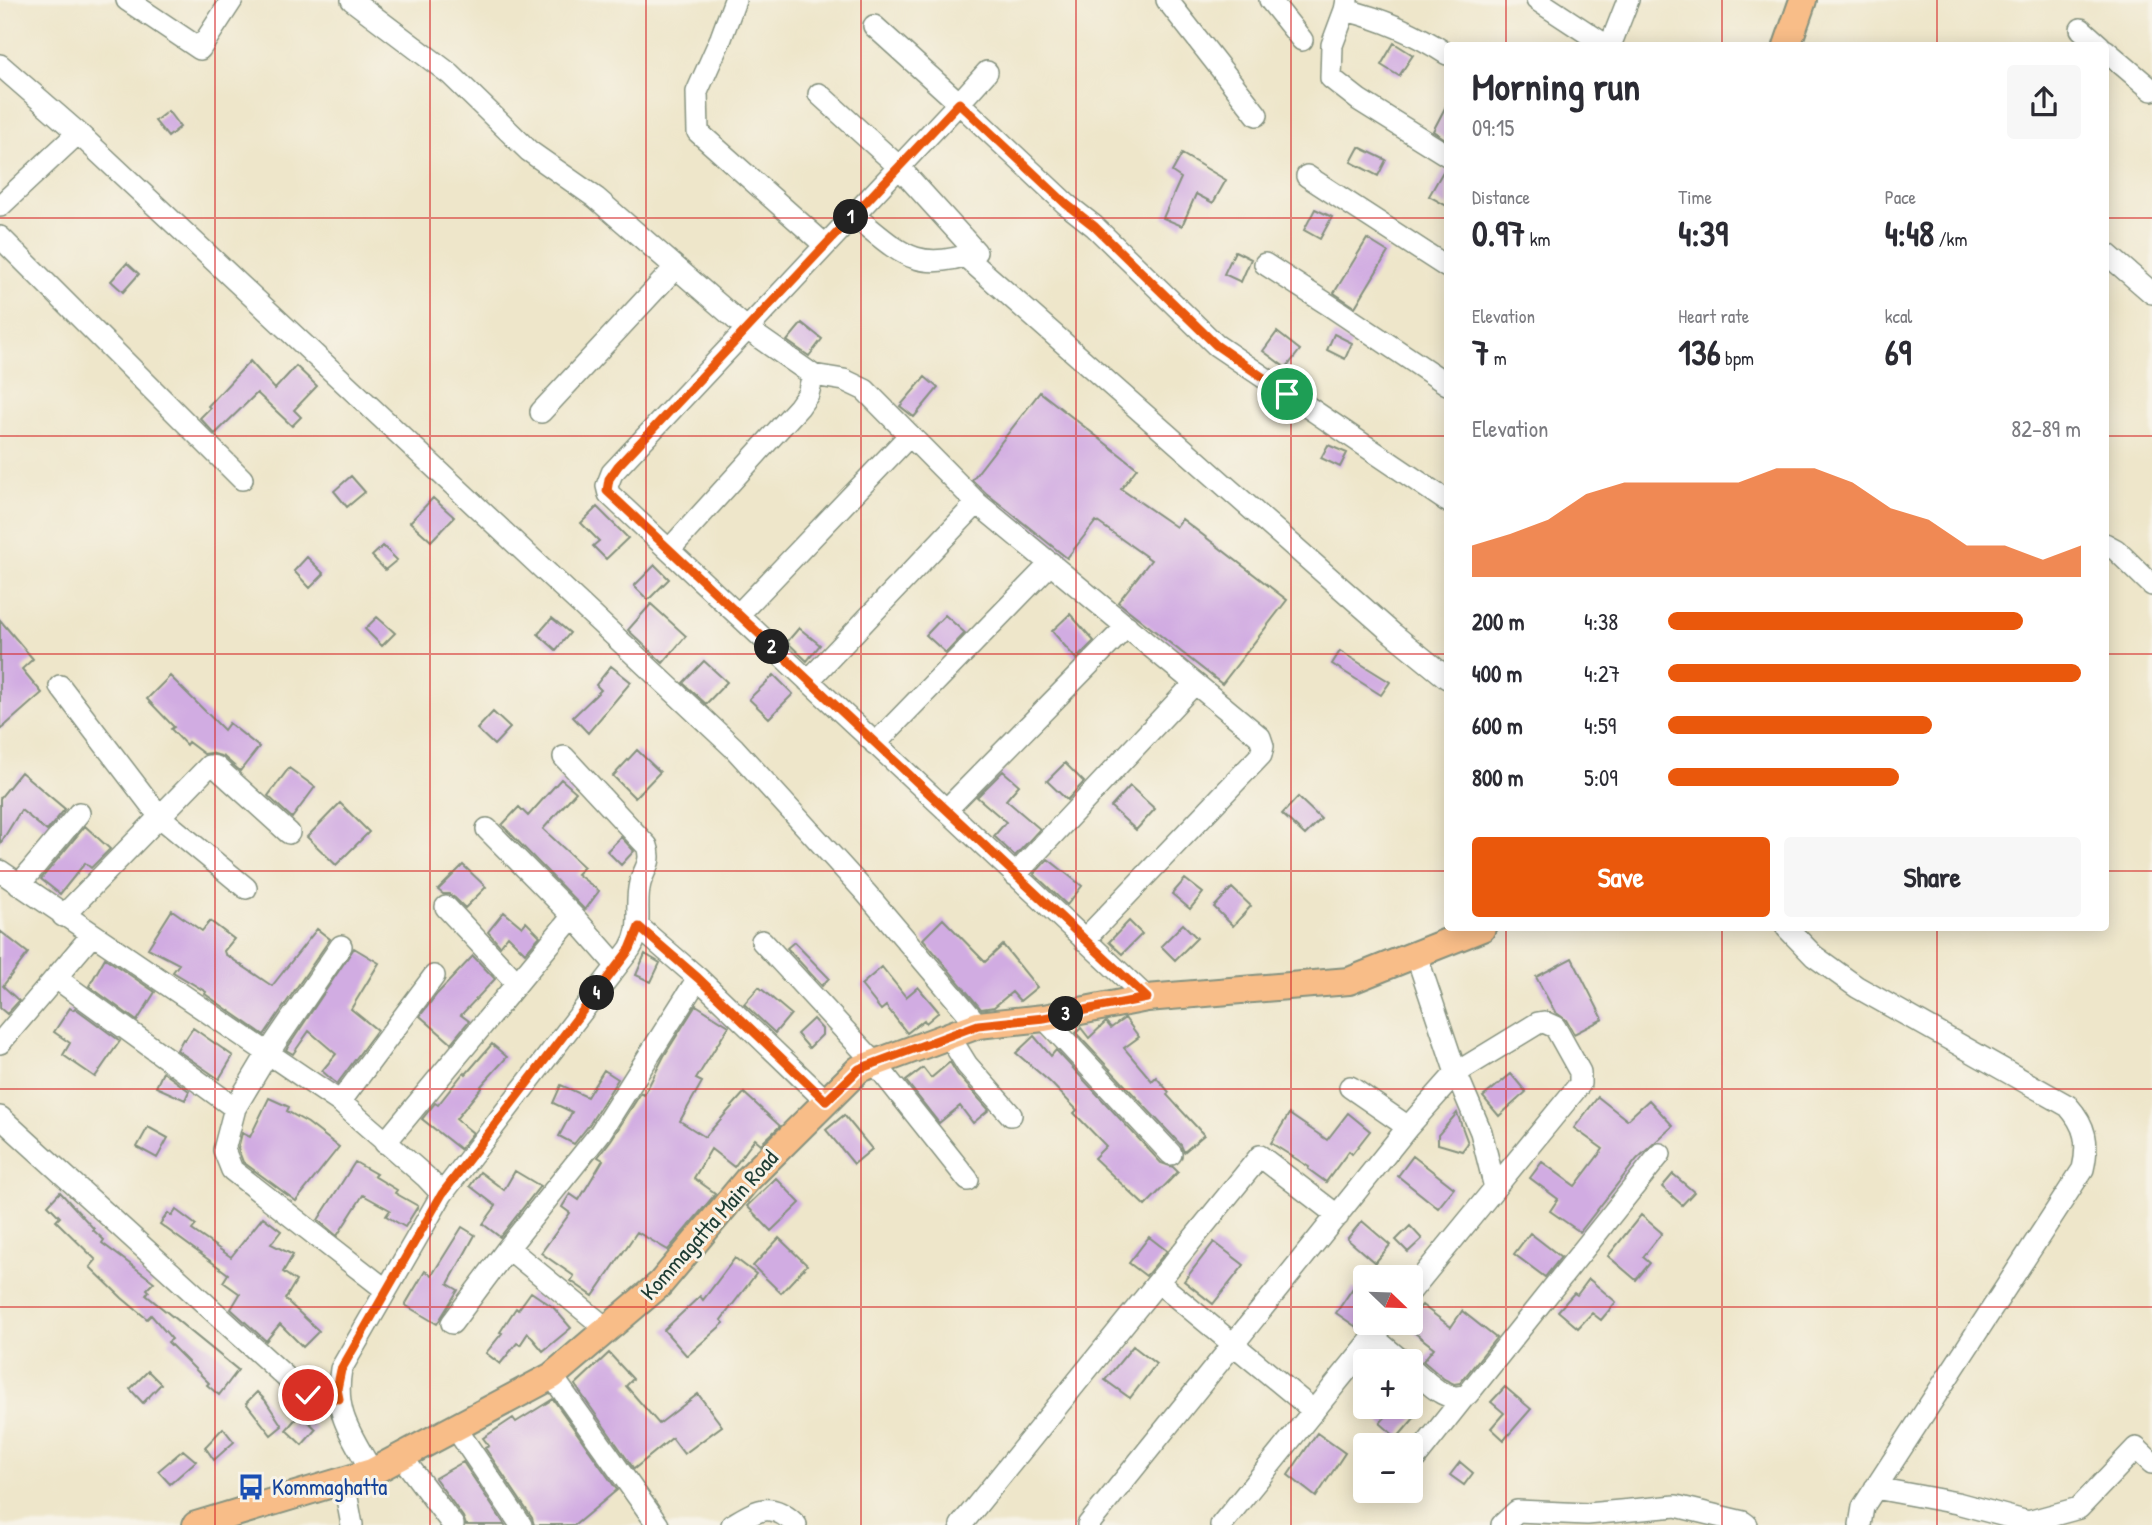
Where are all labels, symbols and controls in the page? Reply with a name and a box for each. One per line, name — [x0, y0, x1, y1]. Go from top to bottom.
text: Morning run — [1472, 60, 1640, 112]
button: share — [2007, 65, 2081, 139]
text: 09:15 — [1472, 112, 1514, 143]
text: Distance — [1472, 184, 1530, 210]
text: Time — [1678, 184, 1712, 210]
text: Pace — [1885, 184, 1916, 210]
pin: 1 — [834, 200, 868, 234]
text: 1 — [847, 203, 854, 229]
text: 0.97 — [1472, 210, 1525, 257]
text: 4:39 — [1678, 210, 1728, 257]
text: 4:48 — [1885, 210, 1934, 257]
text: km — [1525, 226, 1551, 252]
text: /km — [1934, 226, 1967, 252]
text: Elevation — [1472, 303, 1535, 329]
text: Heart rate — [1678, 303, 1749, 329]
text: kcal — [1885, 303, 1912, 329]
text: 7 — [1472, 329, 1489, 376]
text: 136 — [1678, 329, 1721, 376]
text: 69 — [1885, 329, 1911, 376]
text: m — [1489, 345, 1507, 371]
text: bpm — [1721, 345, 1754, 371]
pin — [1257, 364, 1317, 424]
icon: arrive — [1268, 375, 1306, 413]
text: Elevation — [1472, 413, 1548, 444]
text: 82–89 m — [2011, 413, 2081, 444]
text: 200 m — [1472, 606, 1524, 637]
text: 4:38 — [1584, 606, 1618, 637]
pin: 2 — [754, 630, 790, 664]
text: 2 — [767, 633, 776, 659]
text: 400 m — [1472, 658, 1522, 689]
text: 4:27 — [1584, 658, 1620, 689]
text: 600 m — [1472, 710, 1523, 741]
text: 4:59 — [1584, 710, 1616, 741]
text: 800 m — [1472, 762, 1524, 793]
text: 5:09 — [1584, 762, 1618, 793]
button: Save — [1472, 837, 1770, 917]
button: Share — [1784, 837, 2081, 917]
pin: 4 — [580, 976, 614, 1010]
text: 4 — [593, 979, 600, 1005]
pin: 3 — [1048, 996, 1084, 1032]
text: 3 — [1061, 1000, 1070, 1026]
street label: Kommagatta Main Road — [633, 1143, 784, 1306]
north arrow — [1353, 1265, 1423, 1335]
map controls — [1353, 1265, 1423, 1503]
button: + — [1353, 1349, 1423, 1419]
pin — [278, 1365, 338, 1425]
icon: check — [289, 1376, 327, 1414]
button: − — [1353, 1433, 1423, 1503]
place label: Kommaghatta — [272, 1471, 387, 1502]
bus stop icon: Kommaghatta — [236, 1472, 266, 1502]

